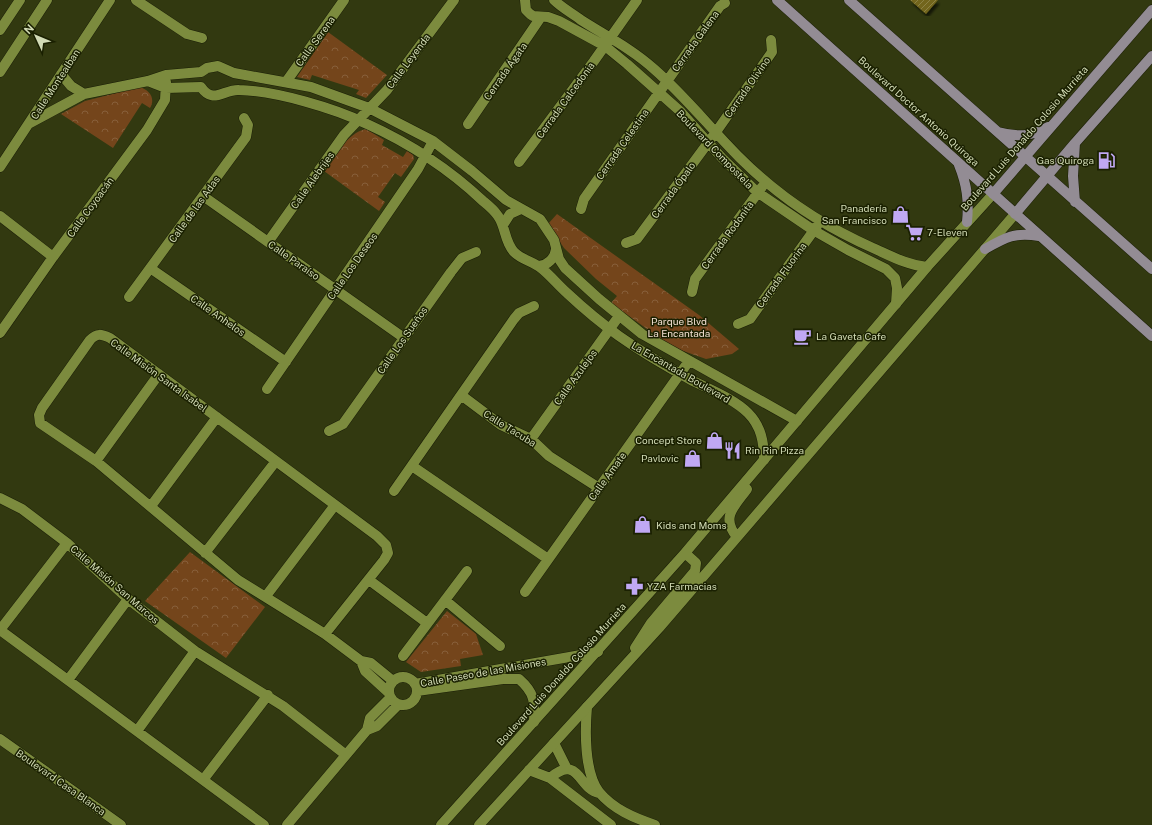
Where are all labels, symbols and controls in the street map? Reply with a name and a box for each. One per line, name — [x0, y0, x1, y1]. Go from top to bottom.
street label: Cerrada Galena — [669, 8, 721, 74]
street label: Calle Serena — [293, 14, 337, 68]
north arrow — [16, 16, 56, 56]
text: N — [22, 22, 36, 36]
street label: Calle Leyenda — [384, 31, 432, 91]
street label: Cerrada Ágata — [481, 40, 529, 102]
street label: Calle Montealban — [28, 47, 82, 121]
street label: Cerrada Olivino — [722, 54, 773, 120]
street label: Boulevard Doctor Antonio Quiroga — [856, 54, 982, 168]
street label: Cerrada Calcedonia — [533, 60, 597, 140]
street label: Boulevard Luis Donaldo Colosio Murrieta — [958, 63, 1090, 213]
street label: Cerrada Celestina — [593, 106, 651, 182]
street label: Boulevard Compostela — [674, 107, 756, 191]
street label: Calle Alebrijes — [288, 149, 336, 211]
fuel station icon: Gas Quiroga — [1097, 150, 1117, 170]
place label: Gas Quiroga — [1037, 154, 1094, 166]
street label: Cerrada Ópalo — [649, 159, 698, 221]
street label: Calle de las Adas — [166, 173, 222, 245]
street label: Calle Coyoacán — [64, 174, 116, 239]
street label: Cerrada Rodonita — [698, 199, 756, 271]
place label: Panadería San Francisco — [822, 202, 887, 226]
shop icon: Panadería San Francisco — [890, 204, 910, 224]
supermarket icon: 7-Eleven — [904, 222, 924, 242]
place label: 7-Eleven — [927, 226, 968, 238]
street label: Calle Los Deseos — [325, 230, 379, 302]
street label: Calle Paraíso — [266, 238, 322, 282]
street label: Cerrada Fluorina — [753, 240, 809, 310]
street label: Calle Anhelos — [188, 292, 248, 338]
street label: Calle Los Sueños — [374, 304, 430, 376]
park label: Parque Blvd La Encantada — [648, 315, 710, 339]
cafe icon: La Gaveta Cafe — [793, 326, 813, 346]
place label: La Gaveta Cafe — [816, 330, 887, 342]
street label: Calle Misión Santa Isabel — [108, 336, 210, 414]
street label: La Encantada Boulevard — [629, 339, 733, 405]
street label: Calle Azulejos — [551, 347, 599, 407]
street label: Calle Tacuba — [482, 407, 538, 449]
shop icon: Concept Store — [705, 430, 725, 450]
place label: Concept Store — [635, 434, 702, 446]
restaurant icon: Rin Rin Pizza — [722, 440, 742, 460]
place label: Rin Rin Pizza — [745, 444, 804, 456]
shop icon: Pavlovic — [682, 448, 702, 468]
street label: Calle Amate — [586, 449, 629, 502]
place label: Pavlovic — [641, 452, 679, 464]
shop icon: Kids and Moms — [633, 515, 653, 535]
place label: Kids and Moms — [656, 519, 727, 531]
street label: Calle Misión San Marcos — [68, 542, 162, 626]
pharmacy icon: YZA Farmacias — [624, 576, 644, 596]
place label: YZA Farmacias — [647, 580, 717, 592]
street label: Boulevard Luis Donaldo Colosio Murrieta — [494, 600, 628, 748]
street label: Calle Paseo de las Misiones — [419, 655, 547, 689]
street label: Boulevard Casa Blanca — [14, 747, 108, 817]

